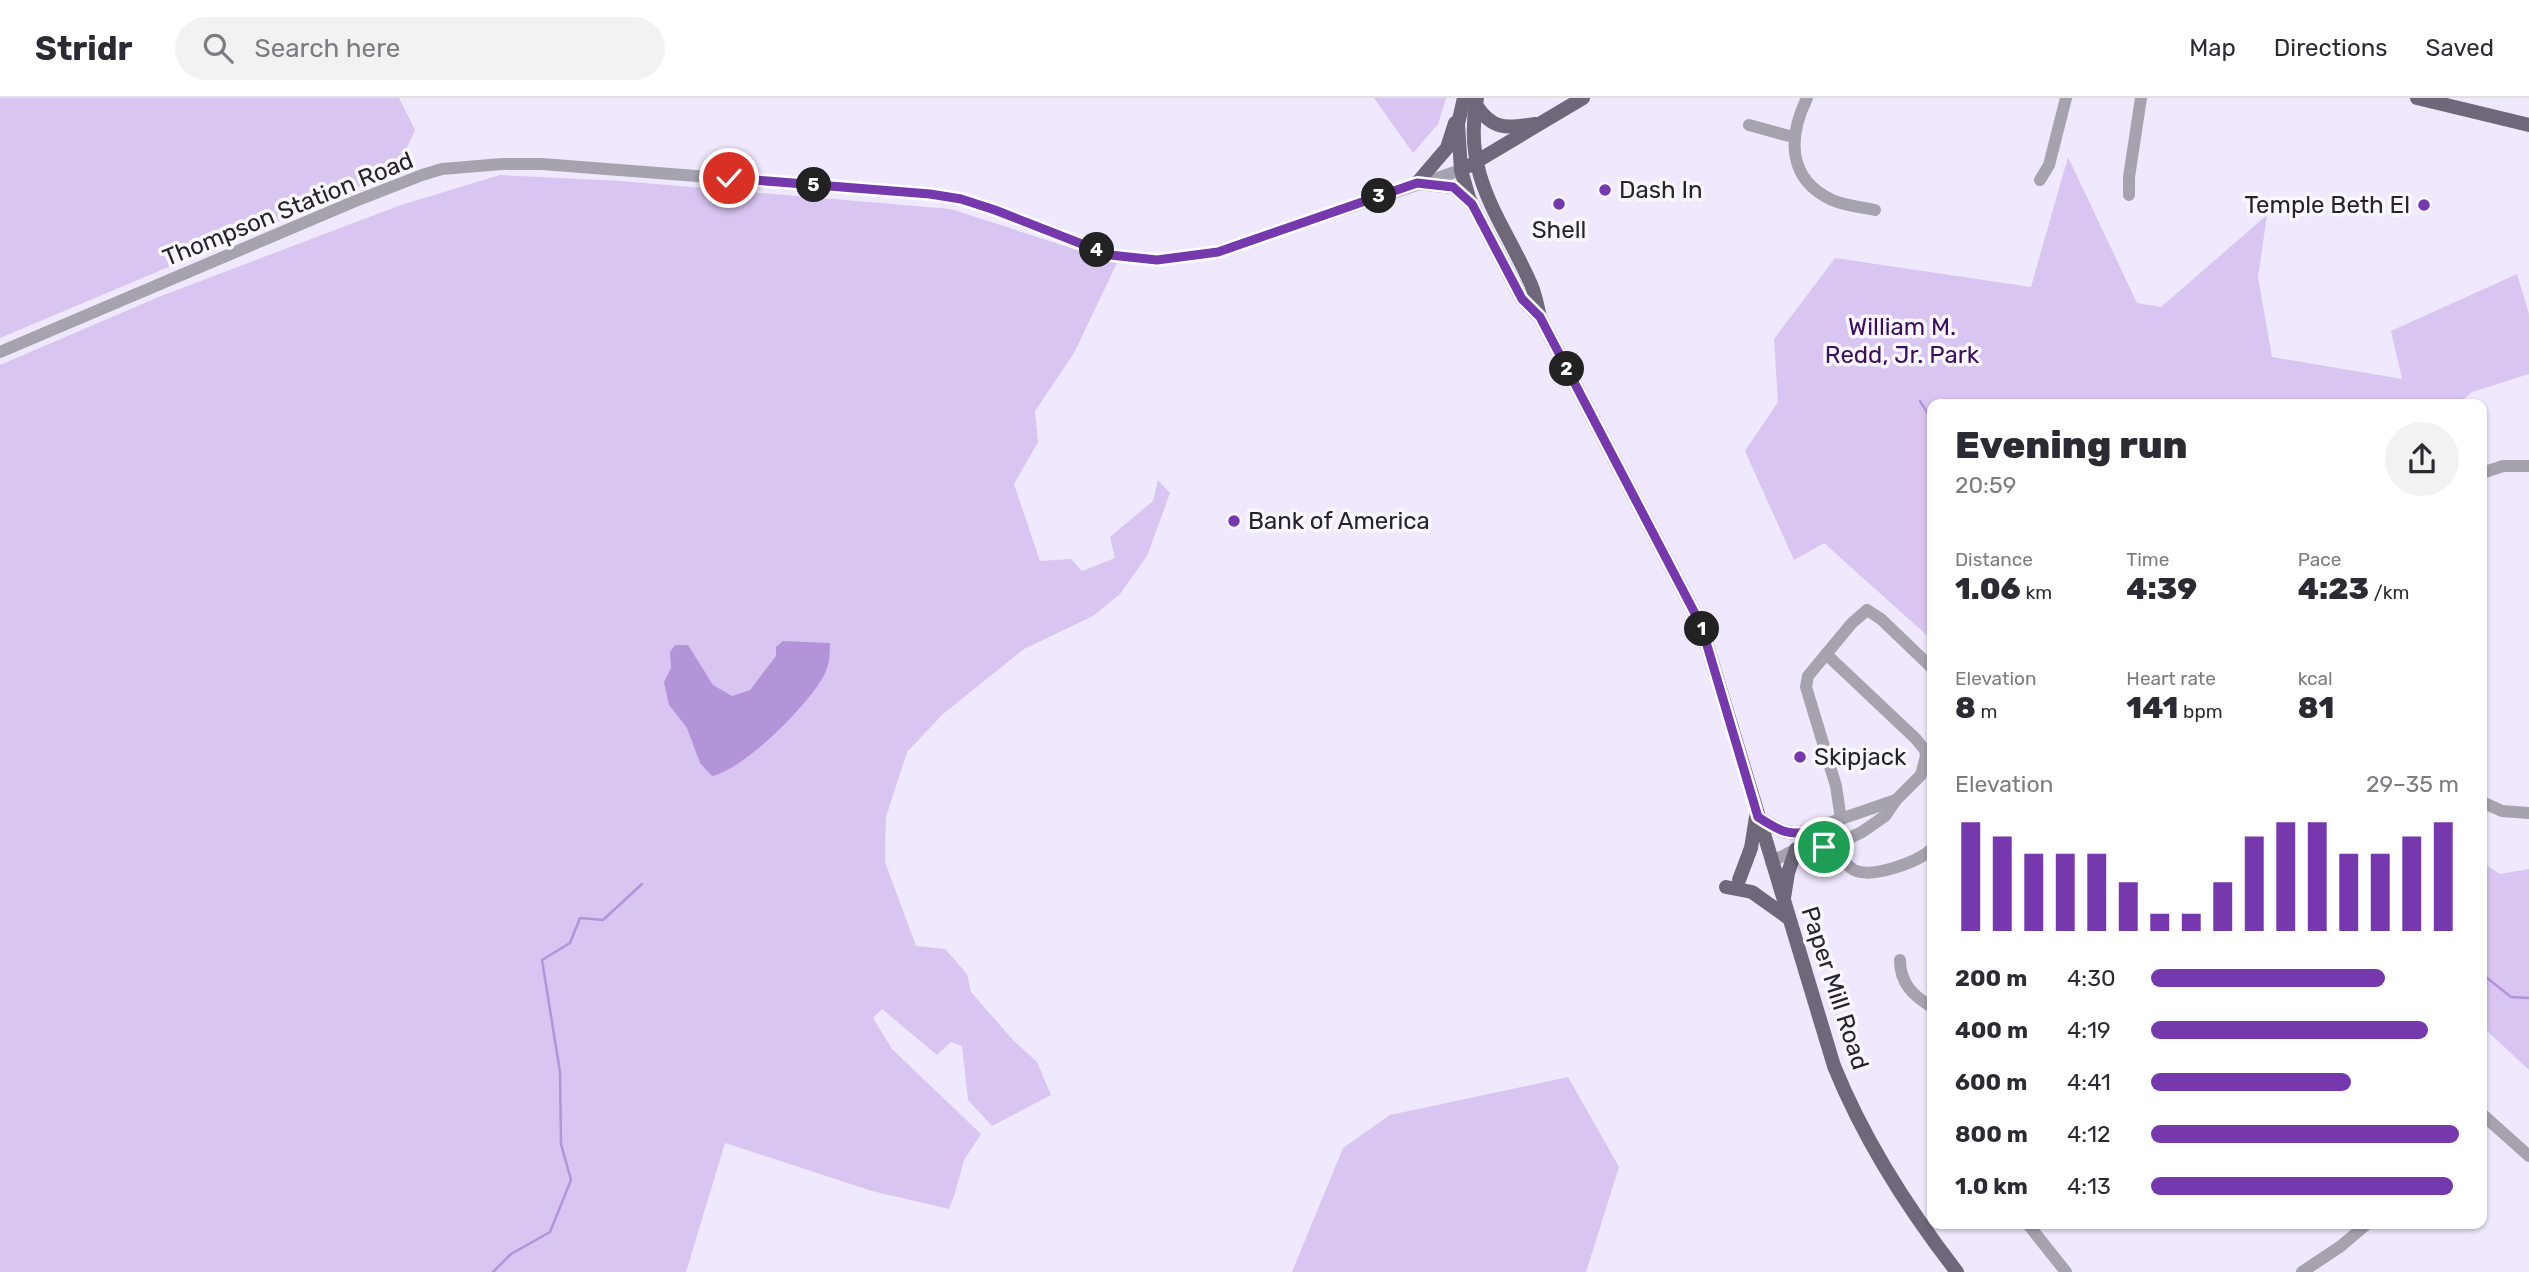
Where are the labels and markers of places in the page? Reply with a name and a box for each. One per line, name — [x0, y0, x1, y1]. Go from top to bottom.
pin — [699, 148, 759, 208]
pin: 5 — [796, 168, 832, 202]
place label: Dash In — [1619, 176, 1703, 204]
pin: 3 — [1362, 178, 1396, 214]
marker: Dash In — [1597, 182, 1613, 198]
place label: Temple Beth El — [2245, 191, 2410, 219]
marker: Shell — [1551, 196, 1567, 212]
marker: Temple Beth El — [2416, 197, 2432, 213]
place label: Shell — [1532, 216, 1586, 244]
pin: 4 — [1080, 232, 1114, 268]
pin: 2 — [1550, 352, 1584, 386]
place label: Bank of America — [1248, 507, 1430, 535]
marker: Bank of America — [1226, 513, 1242, 529]
pin: 1 — [1684, 612, 1720, 646]
place label: Skipjack — [1814, 743, 1907, 771]
marker: Skipjack — [1792, 749, 1808, 765]
pin — [1794, 817, 1854, 877]

